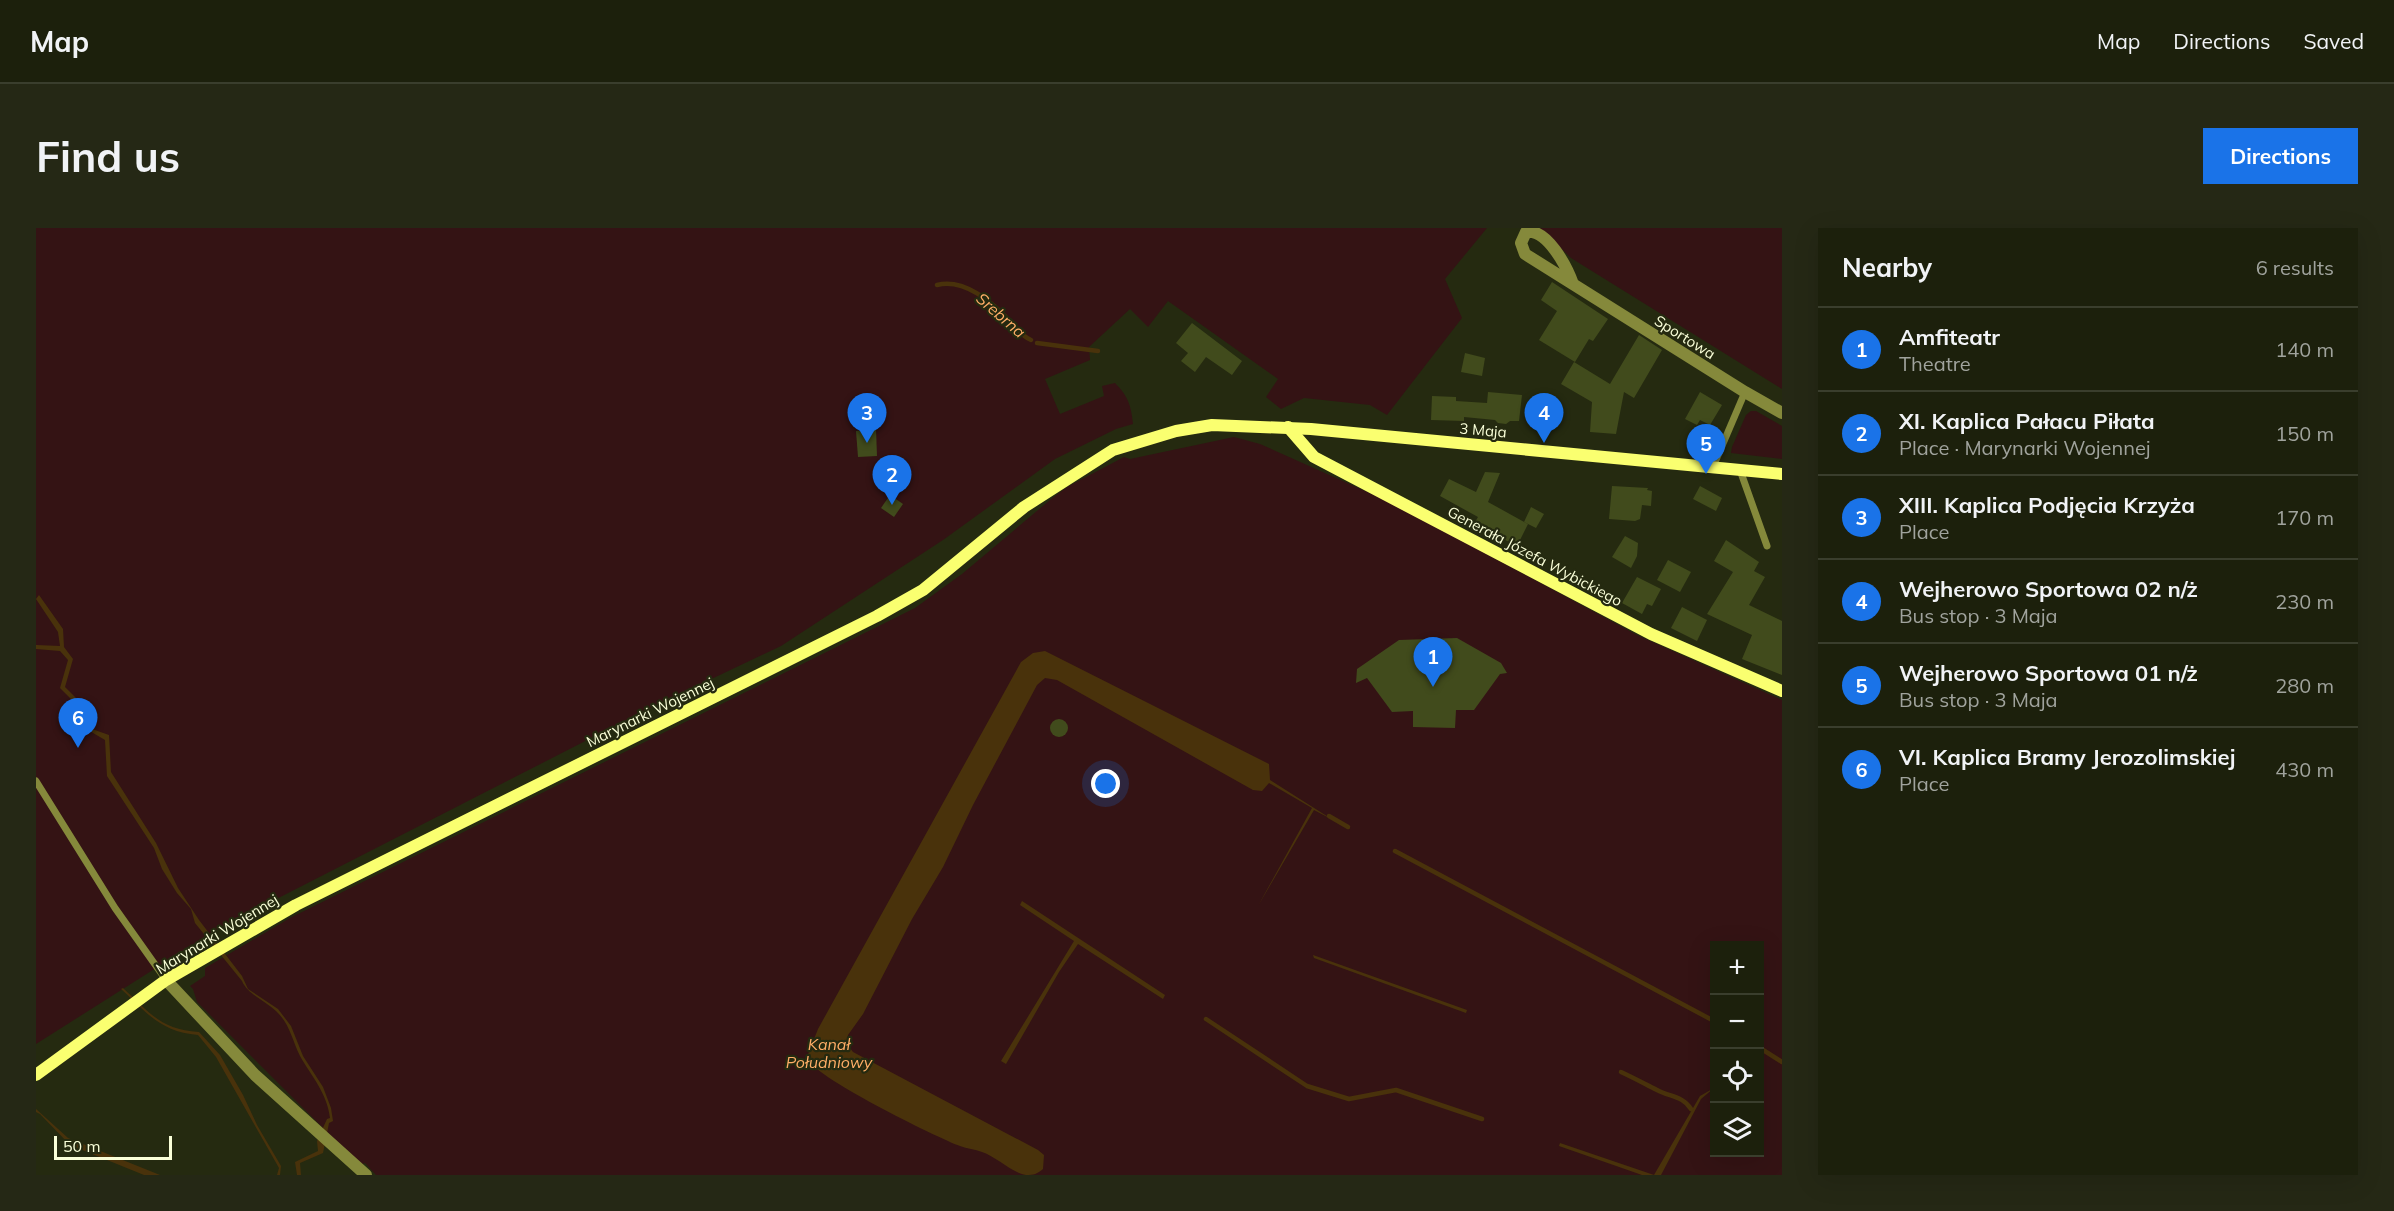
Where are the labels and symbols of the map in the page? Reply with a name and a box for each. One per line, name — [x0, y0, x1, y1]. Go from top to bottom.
water label: Srebrna — [972, 288, 1030, 342]
street label: Sportowa — [1651, 311, 1719, 363]
pin: 3 — [848, 394, 886, 443]
pin: 4 — [1524, 394, 1564, 443]
street label: 3 Maja — [1459, 418, 1507, 442]
pin: 5 — [1686, 424, 1726, 474]
pin: 2 — [872, 456, 912, 505]
street label: Generała Józefa Wybickiego — [1444, 502, 1626, 610]
pin: 1 — [1414, 638, 1452, 687]
street label: Marynarki Wojennej — [583, 673, 717, 751]
pin: 6 — [58, 698, 98, 748]
your location — [1091, 769, 1120, 798]
street label: Marynarki Wojennej — [152, 890, 282, 978]
water label: Kanał Południowy — [786, 1034, 873, 1072]
scale bar — [54, 1133, 172, 1160]

